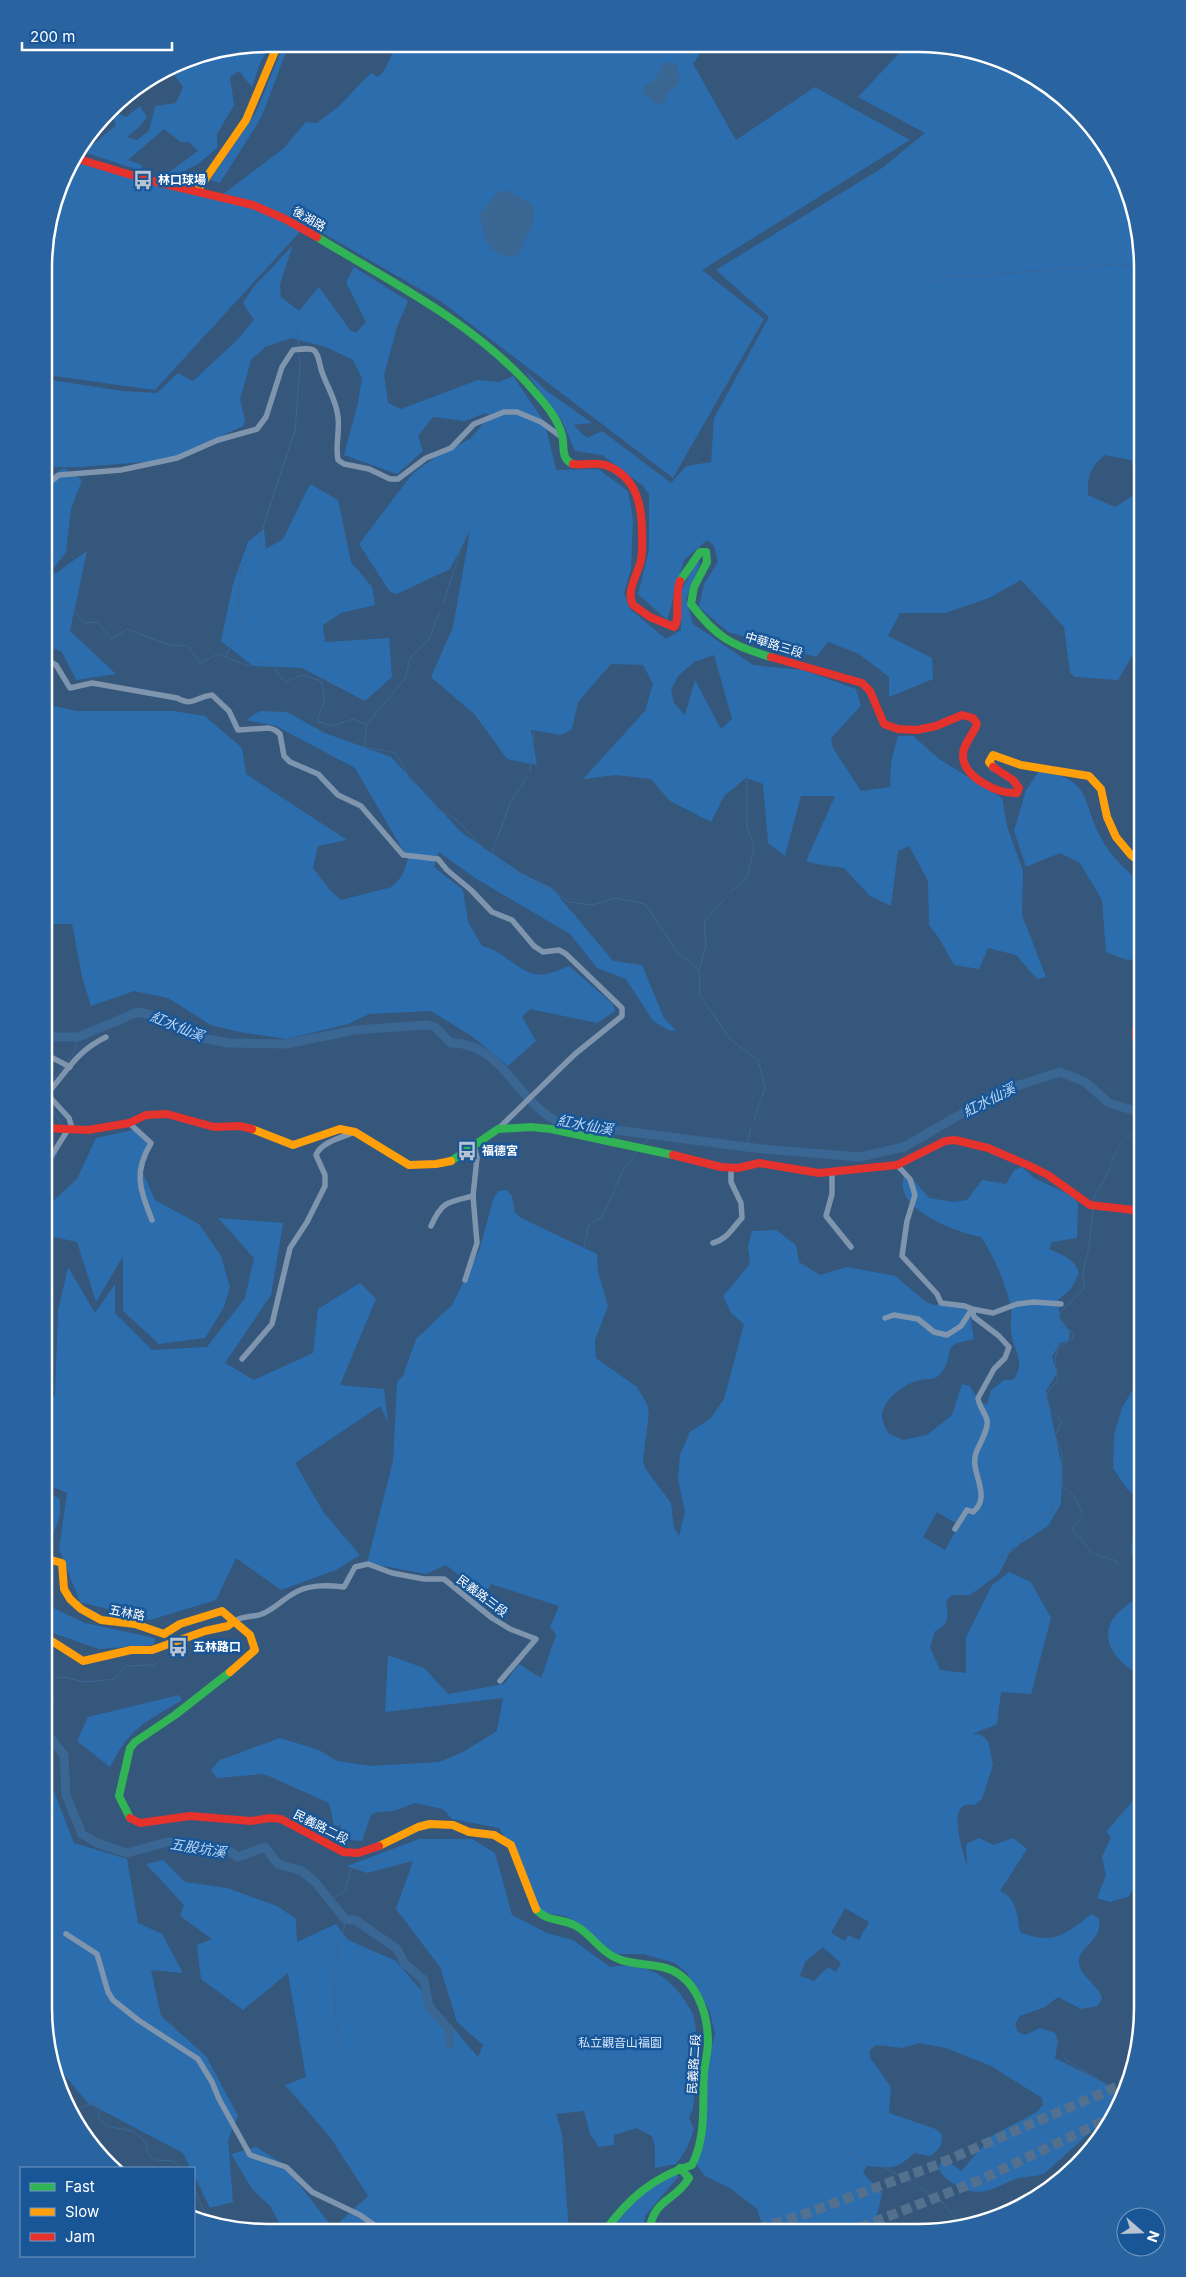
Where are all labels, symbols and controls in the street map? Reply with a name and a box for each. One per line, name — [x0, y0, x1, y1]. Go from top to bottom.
scale bar — [22, 20, 172, 52]
text: 200 m — [30, 27, 75, 46]
bus stop icon: 林口球場 — [132, 169, 154, 191]
place label: 林口球場 — [158, 172, 206, 187]
street label: 後湖路 — [290, 203, 329, 234]
street label: 中華路三段 — [743, 629, 805, 660]
water label: 紅水仙溪 — [148, 1007, 208, 1045]
water label: 紅水仙溪 — [960, 1078, 1019, 1120]
water label: 紅水仙溪 — [556, 1111, 616, 1138]
bus stop icon: 福德宮 — [456, 1140, 478, 1162]
place label: 福德宮 — [482, 1143, 518, 1158]
street label: 民義路三段 — [454, 1572, 511, 1620]
street label: 五林路 — [108, 1602, 146, 1623]
bus stop icon: 五林路口 — [167, 1636, 189, 1658]
place label: 五林路口 — [193, 1639, 241, 1654]
street label: 民義路二段 — [291, 1806, 351, 1847]
water label: 五股坑溪 — [169, 1835, 229, 1861]
street label: 民義路二段 — [684, 2034, 703, 2094]
park label: 私立觀音山福園 — [578, 2035, 662, 2050]
legend — [20, 2167, 195, 2257]
text: Fast — [65, 2177, 95, 2196]
text: Slow — [65, 2202, 99, 2221]
north arrow — [1116, 2207, 1166, 2257]
text: Jam — [65, 2227, 95, 2246]
text: N — [1144, 2229, 1163, 2245]

